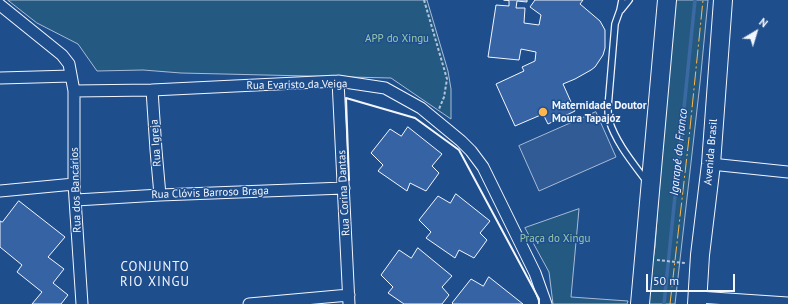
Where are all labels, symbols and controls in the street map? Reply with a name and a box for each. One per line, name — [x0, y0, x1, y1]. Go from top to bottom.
north arrow — [736, 12, 776, 52]
text: N — [756, 15, 771, 30]
park label: APP do Xingu — [365, 32, 429, 46]
street label: Rua Evaristo da Veiga — [246, 78, 348, 92]
place label: Maternidade Doutor Moura Tapajóz — [552, 99, 647, 125]
marker: Maternidade Doutor Moura Tapajóz — [537, 106, 549, 118]
water label: Igarapé do Franco — [667, 108, 691, 196]
street label: Avenida Brasil — [702, 118, 720, 186]
street label: Rua Igreja — [148, 119, 164, 167]
street label: Rua dos Bancários — [68, 147, 84, 233]
street label: Rua Corina Dantas — [335, 150, 353, 236]
street label: Rua Clóvis Barroso Braga — [151, 184, 269, 202]
park label: Praça do Xingu — [520, 232, 590, 246]
district label: CONJUNTO RIO XINGU — [120, 259, 190, 290]
scale bar — [648, 266, 737, 292]
text: 50 m — [653, 273, 679, 288]

